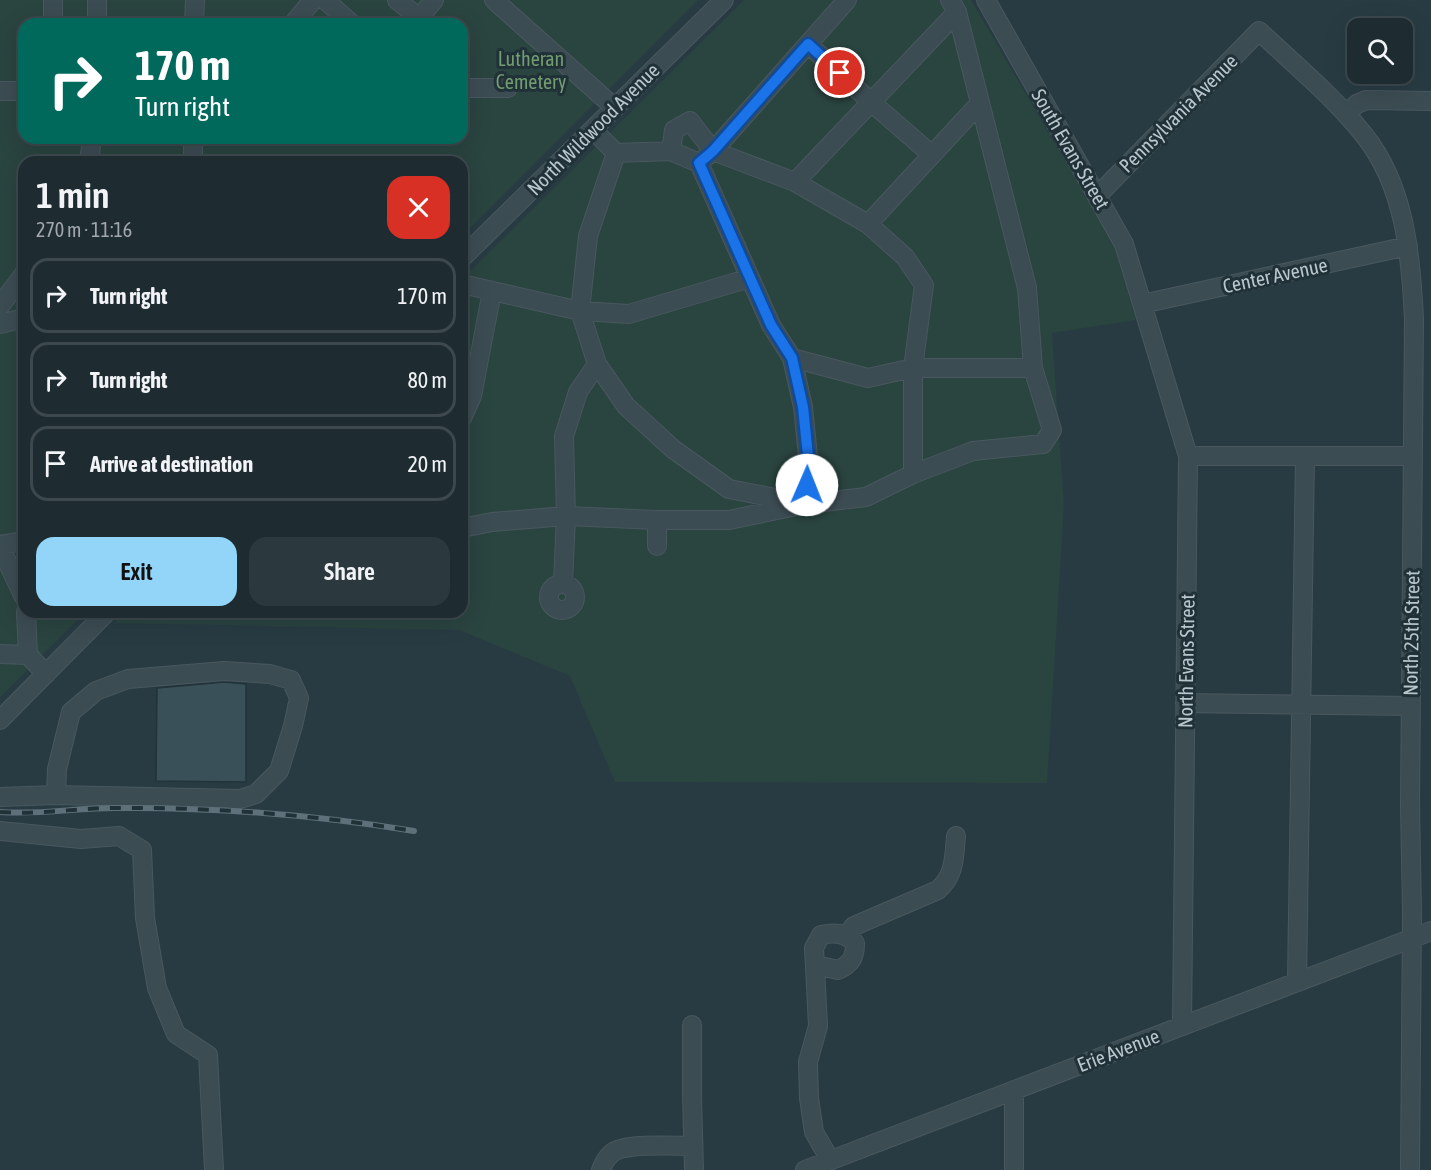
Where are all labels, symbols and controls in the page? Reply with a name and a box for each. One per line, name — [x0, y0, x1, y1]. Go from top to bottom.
map controls — [1347, 18, 1413, 84]
button: search — [1347, 18, 1413, 84]
text: 170 m — [135, 41, 230, 89]
icon: right — [36, 42, 114, 120]
park label: Lutheran Cemetery — [496, 47, 566, 93]
pin — [814, 47, 865, 98]
street label: Pennsylvania Avenue — [1114, 49, 1242, 177]
icon: arrive — [823, 56, 856, 89]
street label: North Wildwood Avenue — [522, 58, 664, 200]
street label: South Evans Street — [1027, 85, 1115, 213]
text: Turn right — [135, 91, 230, 122]
text: 1 min — [36, 174, 110, 216]
button: close — [387, 176, 450, 239]
text: 270 m · 11:16 — [36, 218, 132, 241]
street label: Center Avenue — [1221, 253, 1329, 297]
icon: right — [39, 279, 72, 312]
text: Turn right — [90, 283, 167, 309]
text: 170 m — [397, 283, 447, 309]
icon: right — [39, 363, 72, 396]
text: Turn right — [90, 367, 167, 393]
text: 80 m — [407, 367, 447, 393]
icon: arrive — [39, 447, 72, 480]
text: Arrive at destination — [90, 451, 253, 477]
text: 20 m — [407, 451, 447, 477]
position arrow — [775, 453, 839, 517]
button: Exit — [36, 537, 237, 606]
button: Share — [249, 537, 450, 606]
street label: North 25th Street — [1398, 570, 1424, 696]
street label: North Evans Street — [1173, 593, 1199, 728]
street label: Erie Avenue — [1074, 1024, 1162, 1076]

